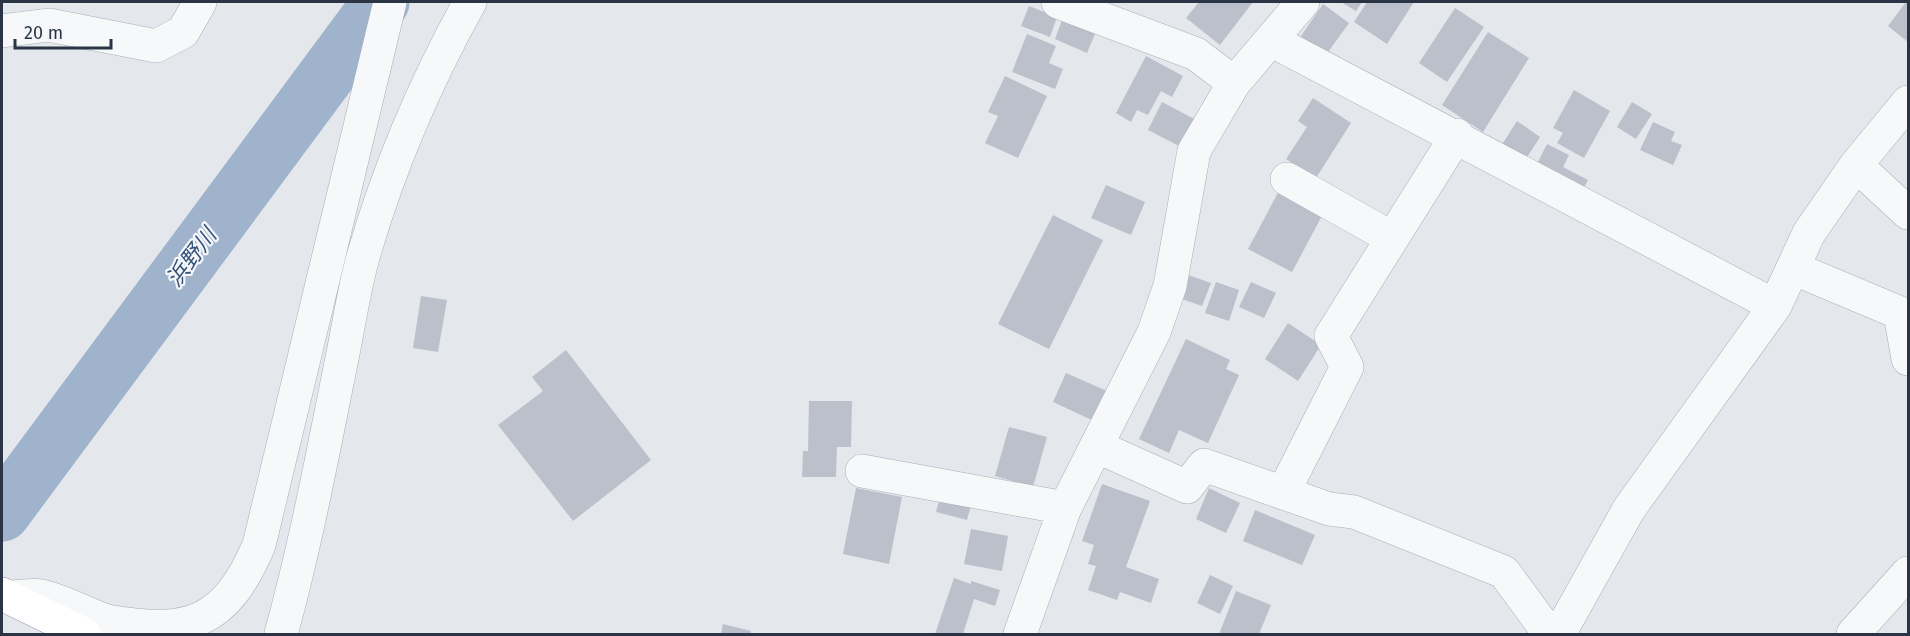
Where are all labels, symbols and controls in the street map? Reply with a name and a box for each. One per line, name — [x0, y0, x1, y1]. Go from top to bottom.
scale bar — [15, 12, 111, 50]
text: 20 m — [24, 22, 63, 44]
water label: 浜野川 — [161, 221, 223, 292]

